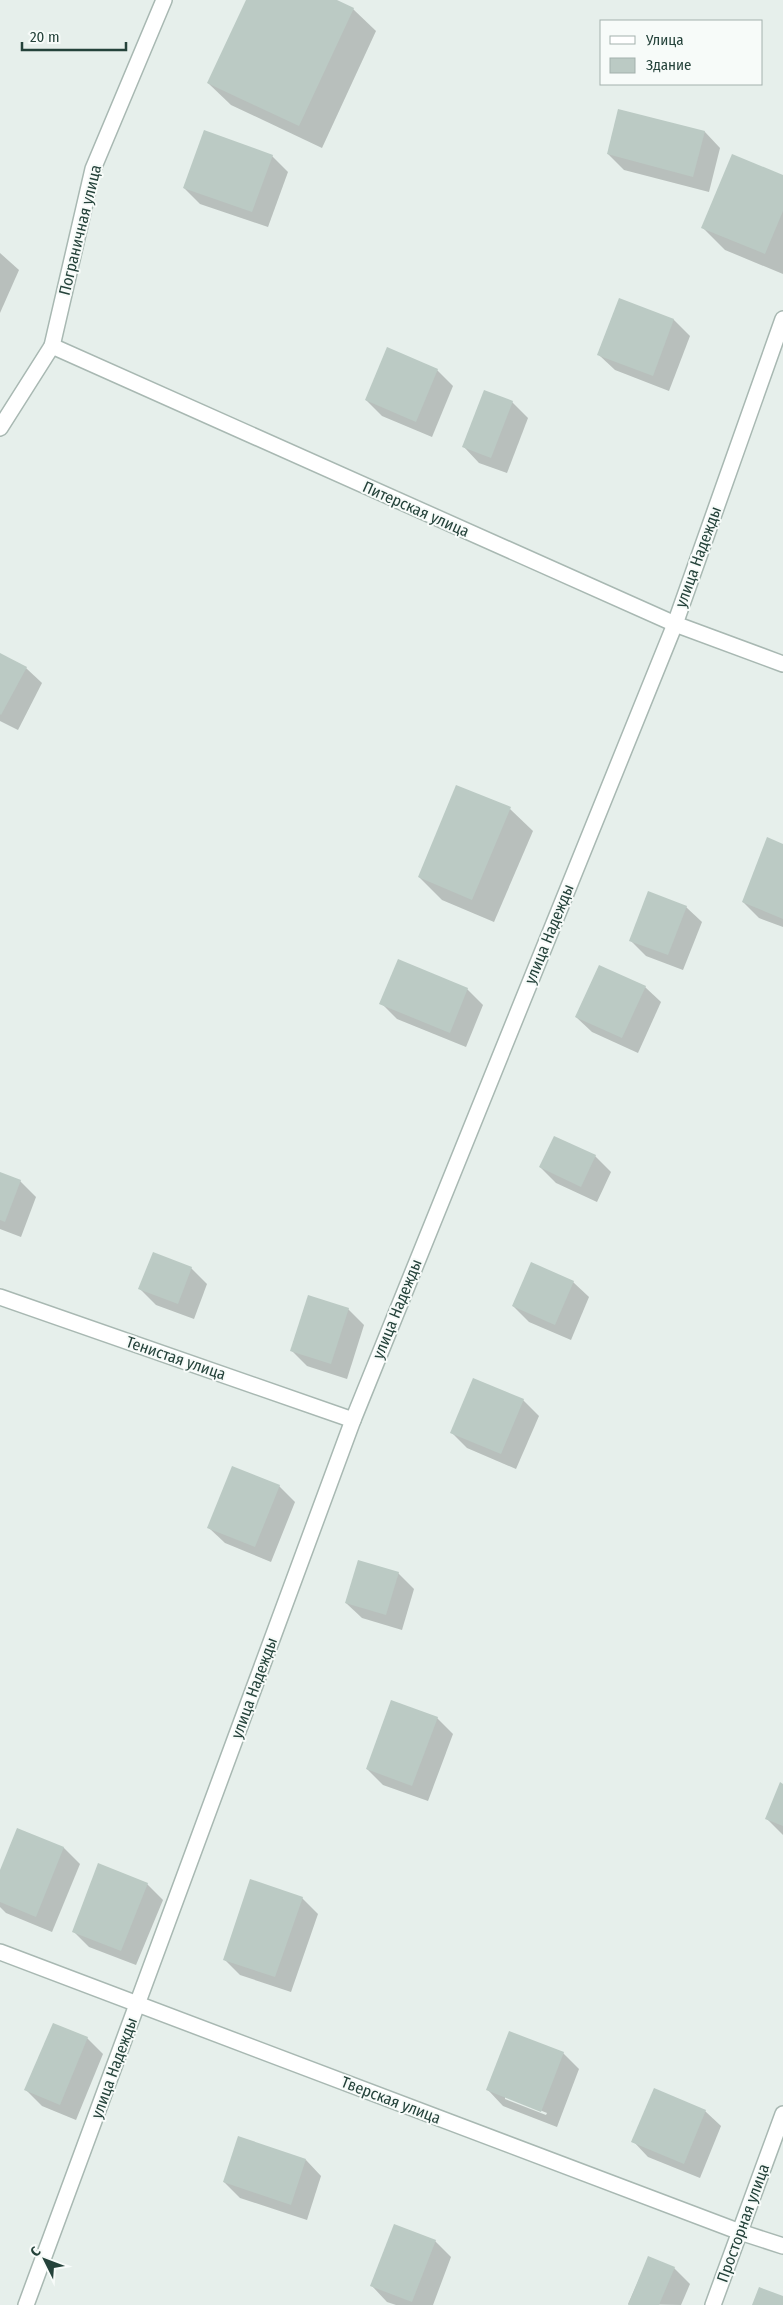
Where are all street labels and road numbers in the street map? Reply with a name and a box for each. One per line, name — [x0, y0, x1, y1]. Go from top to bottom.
street label: Пограничная улица — [55, 163, 105, 297]
street label: Питерская улица — [360, 477, 472, 541]
street label: улица Надежды — [671, 504, 725, 610]
street label: улица Надежды — [520, 881, 578, 987]
street label: улица Надежды — [368, 1256, 426, 1362]
street label: Тенистая улица — [124, 1332, 228, 1384]
street label: улица Надежды — [227, 1635, 281, 1741]
street label: улица Надежды — [87, 2015, 141, 2121]
street label: Тверская улица — [339, 2072, 444, 2128]
street label: Просторная улица — [713, 2161, 773, 2285]

